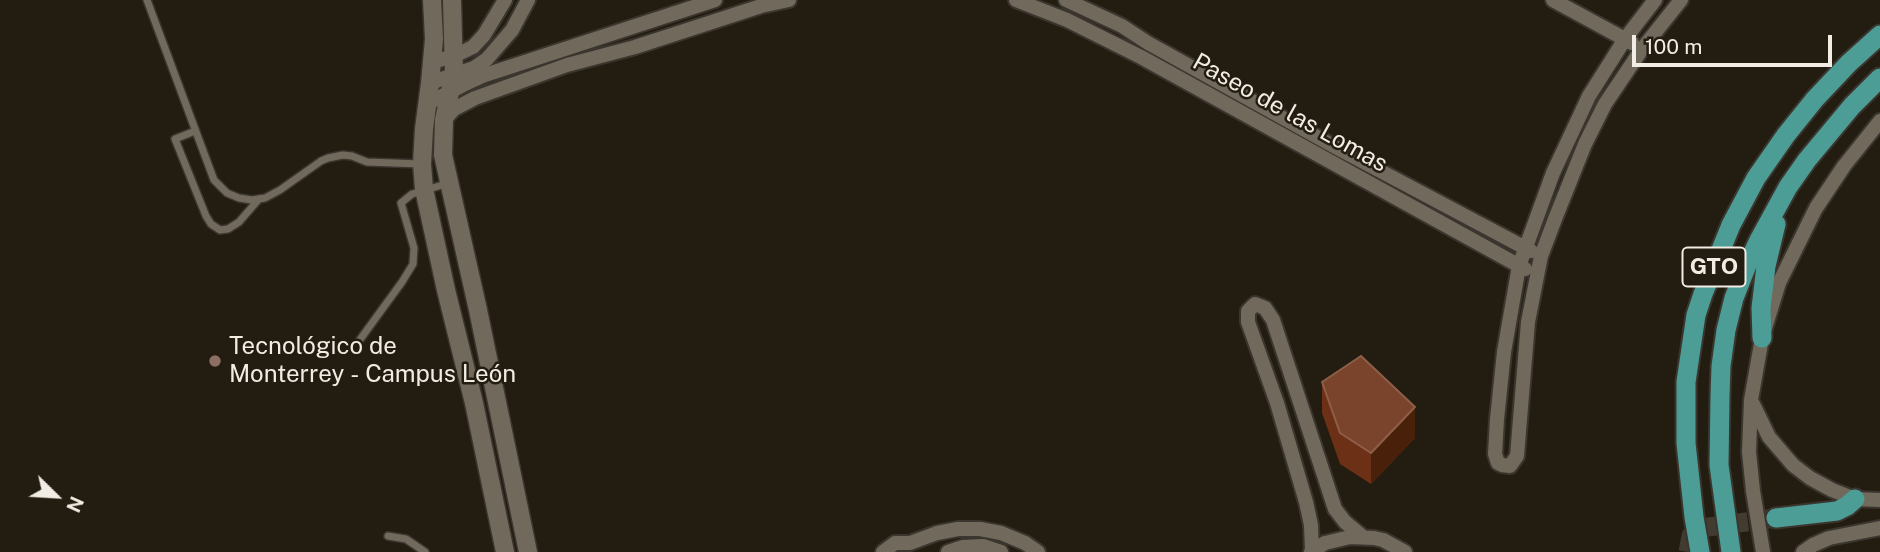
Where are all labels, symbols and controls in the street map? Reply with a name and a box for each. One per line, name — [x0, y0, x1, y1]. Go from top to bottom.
scale bar — [1635, 21, 1834, 65]
text: 100 m — [1645, 34, 1702, 59]
street label: Paseo de las Lomas — [1188, 47, 1392, 179]
road number: GTO — [1682, 248, 1746, 286]
place label: Tecnológico de Monterrey - Campus León — [229, 333, 516, 389]
marker: Tecnológico de Monterrey - Campus León — [207, 353, 223, 369]
north arrow — [21, 461, 91, 531]
text: N — [62, 493, 88, 516]

